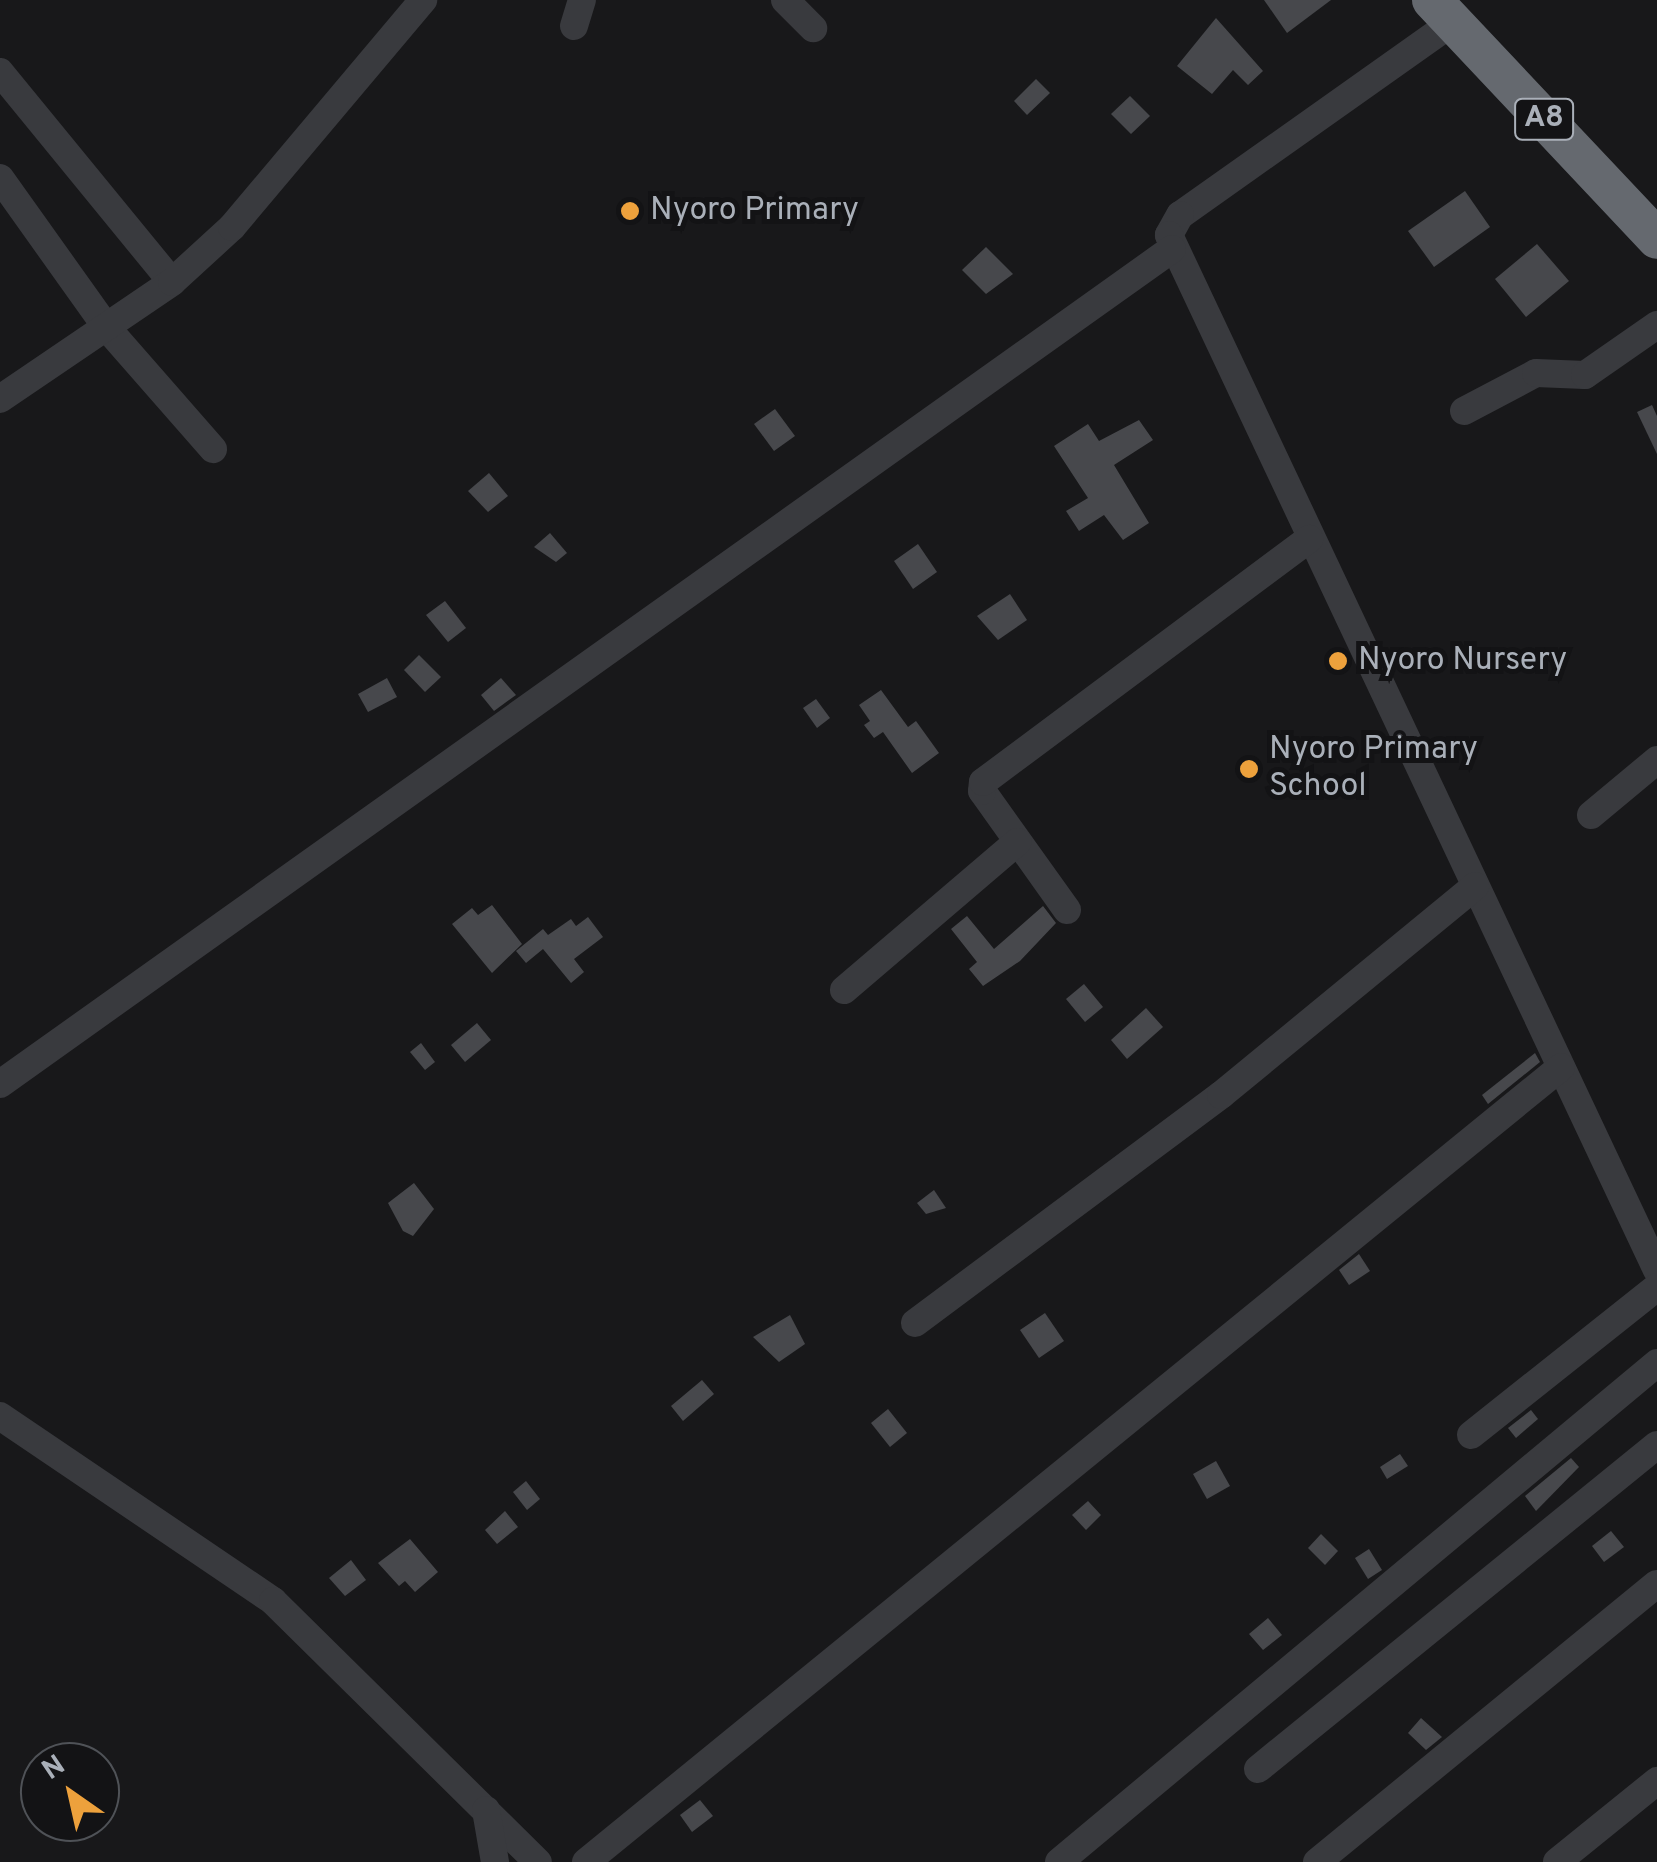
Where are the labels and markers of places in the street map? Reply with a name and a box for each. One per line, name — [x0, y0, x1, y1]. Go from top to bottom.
place label: Nyoro Primary — [650, 192, 859, 230]
marker: Nyoro Primary — [619, 200, 641, 222]
place label: Nyoro Nursery — [1358, 642, 1567, 680]
marker: Nyoro Nursery — [1327, 650, 1349, 672]
place label: Nyoro Primary School — [1269, 732, 1478, 807]
marker: Nyoro Primary School — [1238, 758, 1260, 780]

